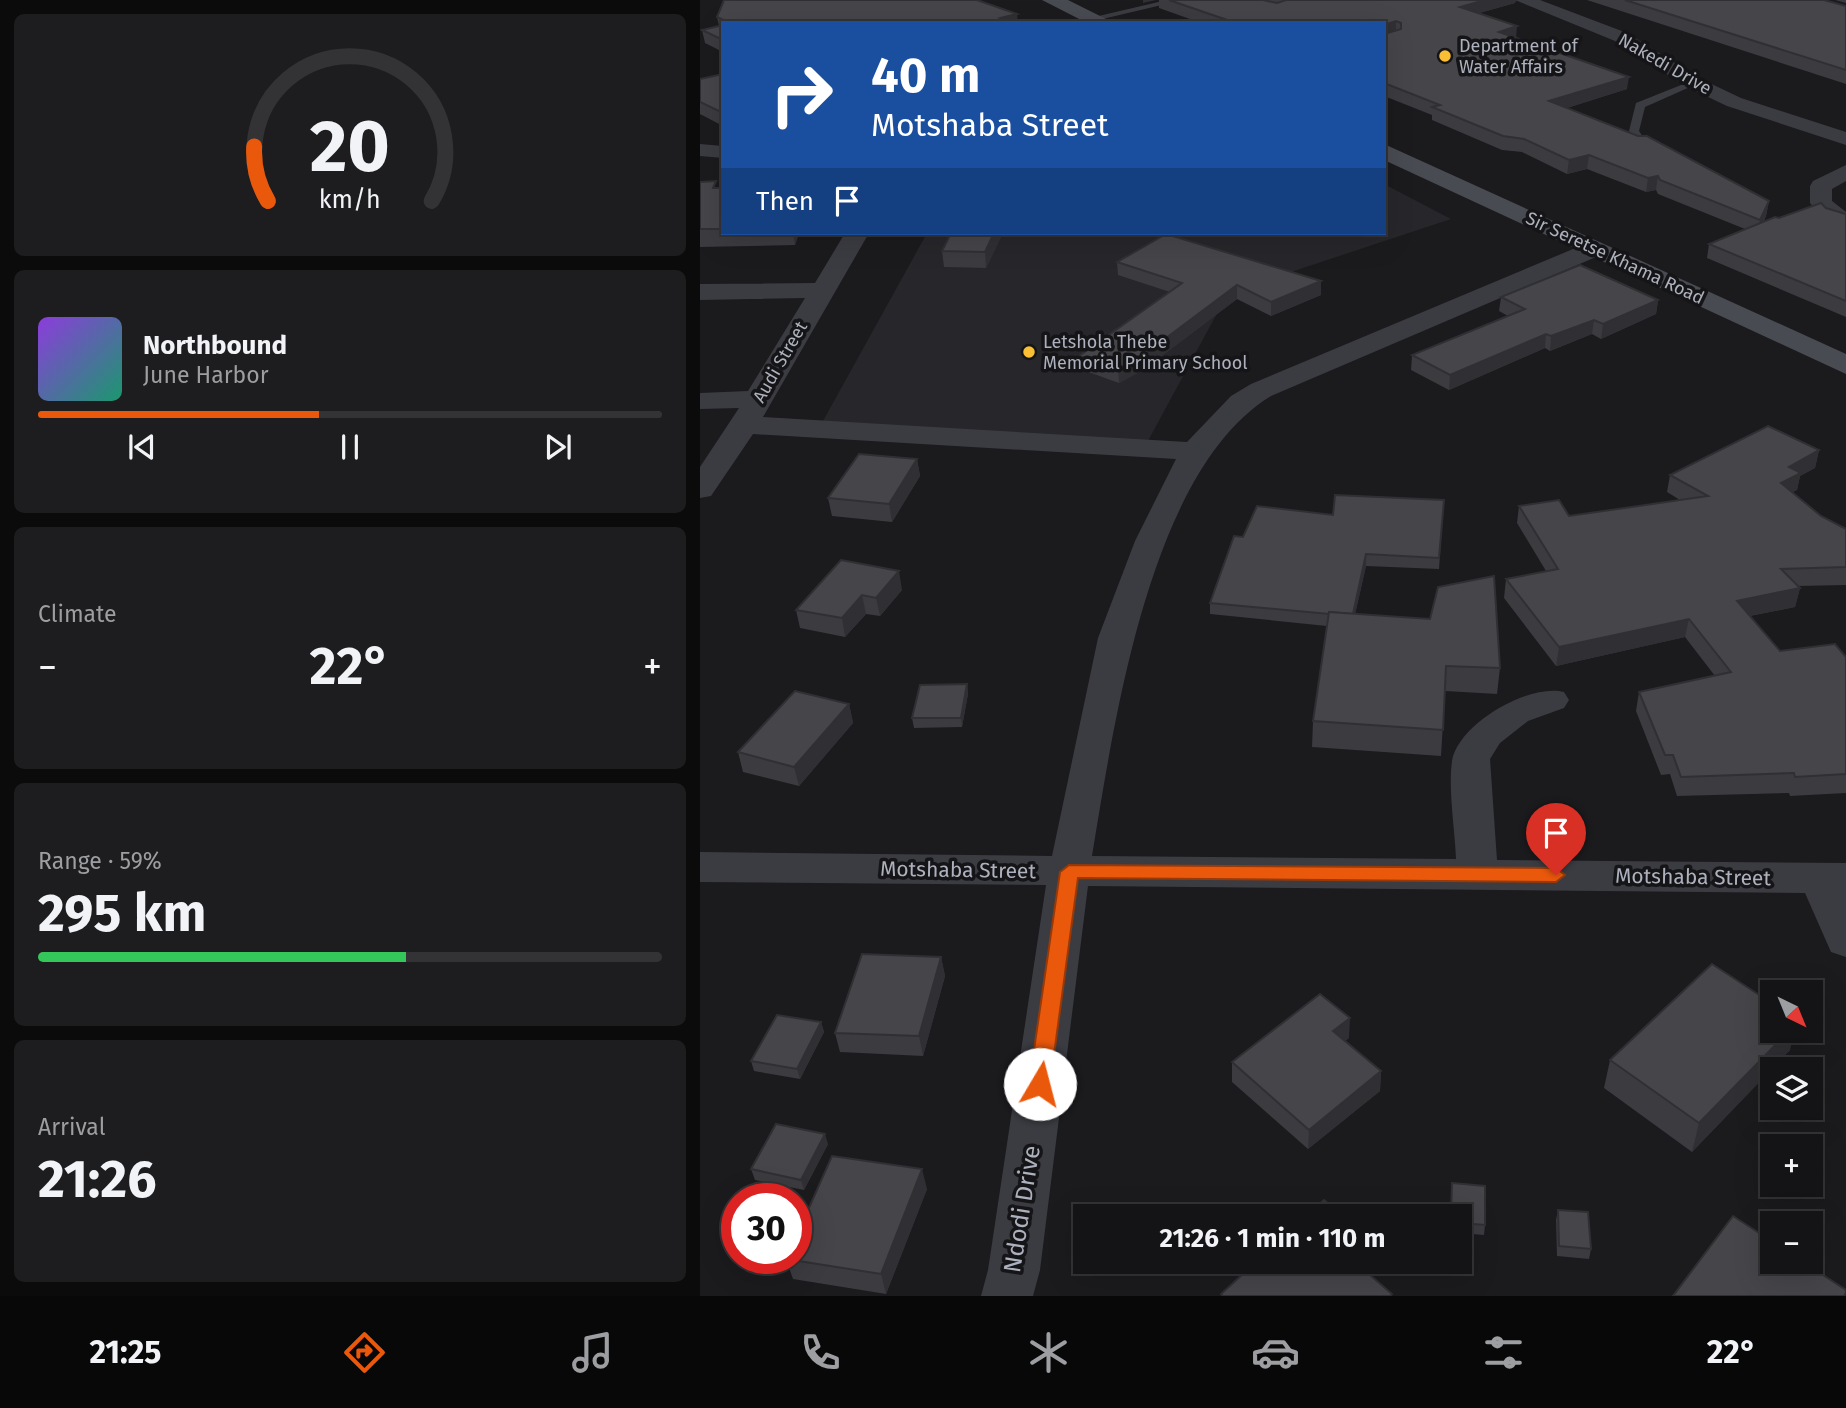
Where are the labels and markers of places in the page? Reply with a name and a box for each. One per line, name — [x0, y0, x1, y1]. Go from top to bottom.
place label: Department of Water Affairs — [1459, 35, 1580, 78]
marker: Department of Water Affairs — [1437, 48, 1453, 64]
place label: Letshola Thebe Memorial Primary School — [1043, 331, 1248, 374]
marker: Letshola Thebe Memorial Primary School — [1021, 344, 1037, 360]
pin — [1526, 803, 1586, 875]

